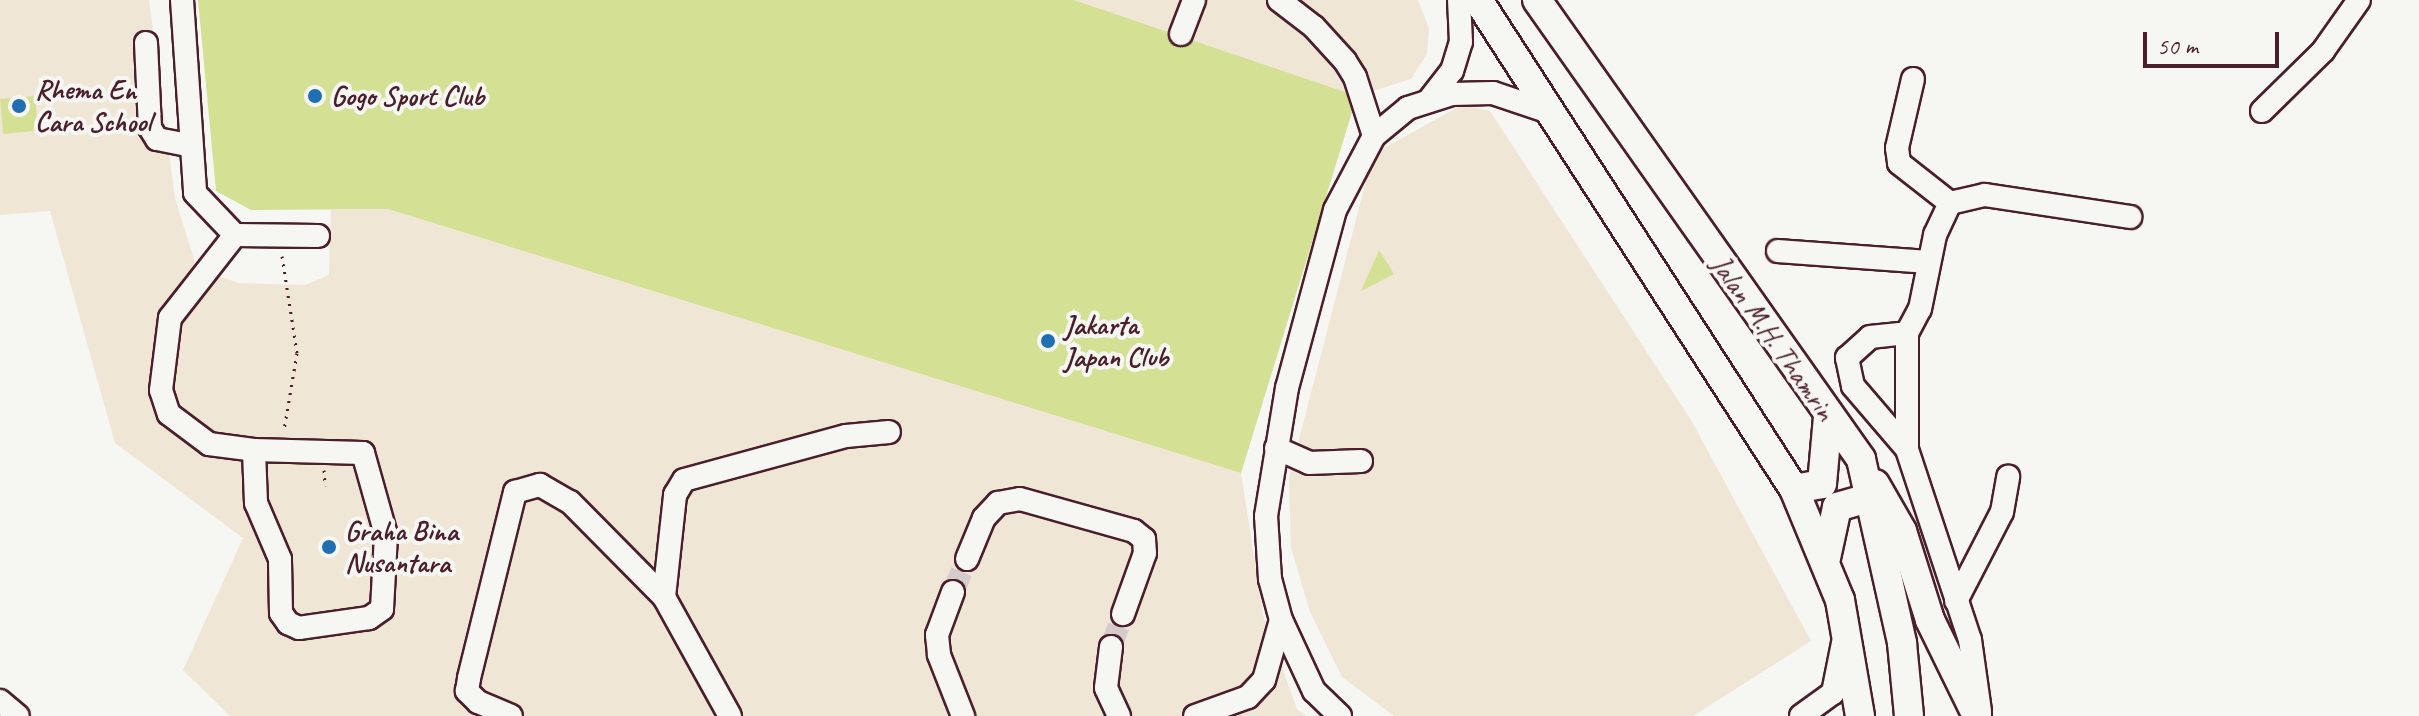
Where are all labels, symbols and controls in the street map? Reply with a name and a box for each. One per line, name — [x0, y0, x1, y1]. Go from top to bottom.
scale bar — [2147, 16, 2283, 66]
text: 50 m — [2157, 31, 2198, 61]
place label: Rhema En Cara School — [35, 73, 151, 139]
place label: Gogo Sport Club — [331, 79, 484, 113]
marker: Gogo Sport Club — [306, 87, 324, 105]
marker: Rhema En Cara School — [10, 97, 28, 115]
street label: Jalan M.H. Thamrin — [1704, 249, 1842, 427]
place label: Jakarta Japan Club — [1064, 308, 1168, 374]
marker: Jakarta Japan Club — [1039, 332, 1057, 350]
place label: Graha Bina Nusantara — [345, 514, 457, 580]
marker: Graha Bina Nusantara — [320, 538, 338, 556]

